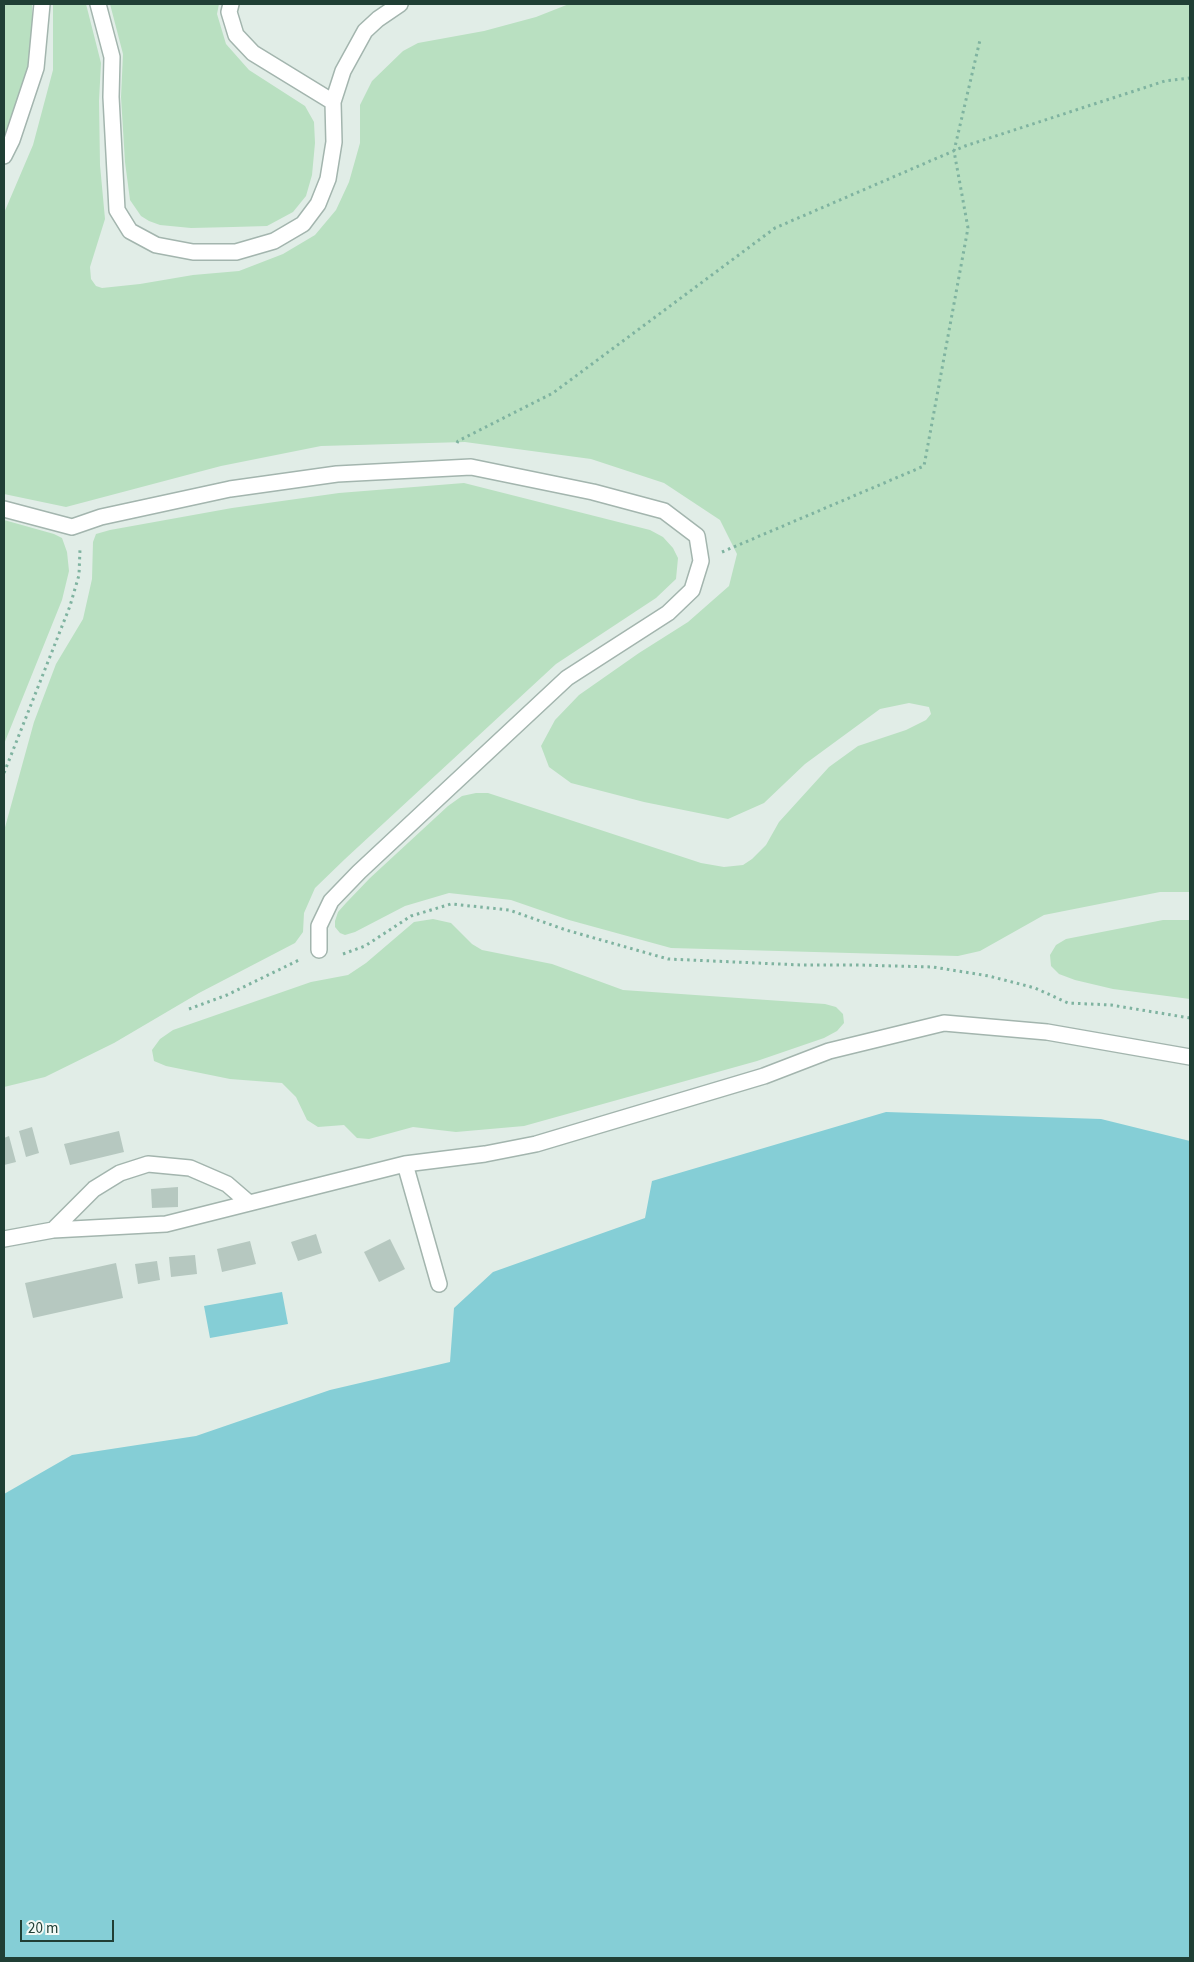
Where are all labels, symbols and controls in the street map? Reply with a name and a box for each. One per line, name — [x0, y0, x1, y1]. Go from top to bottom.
scale bar — [22, 1910, 116, 1942]
text: 20 m — [28, 1918, 58, 1939]

